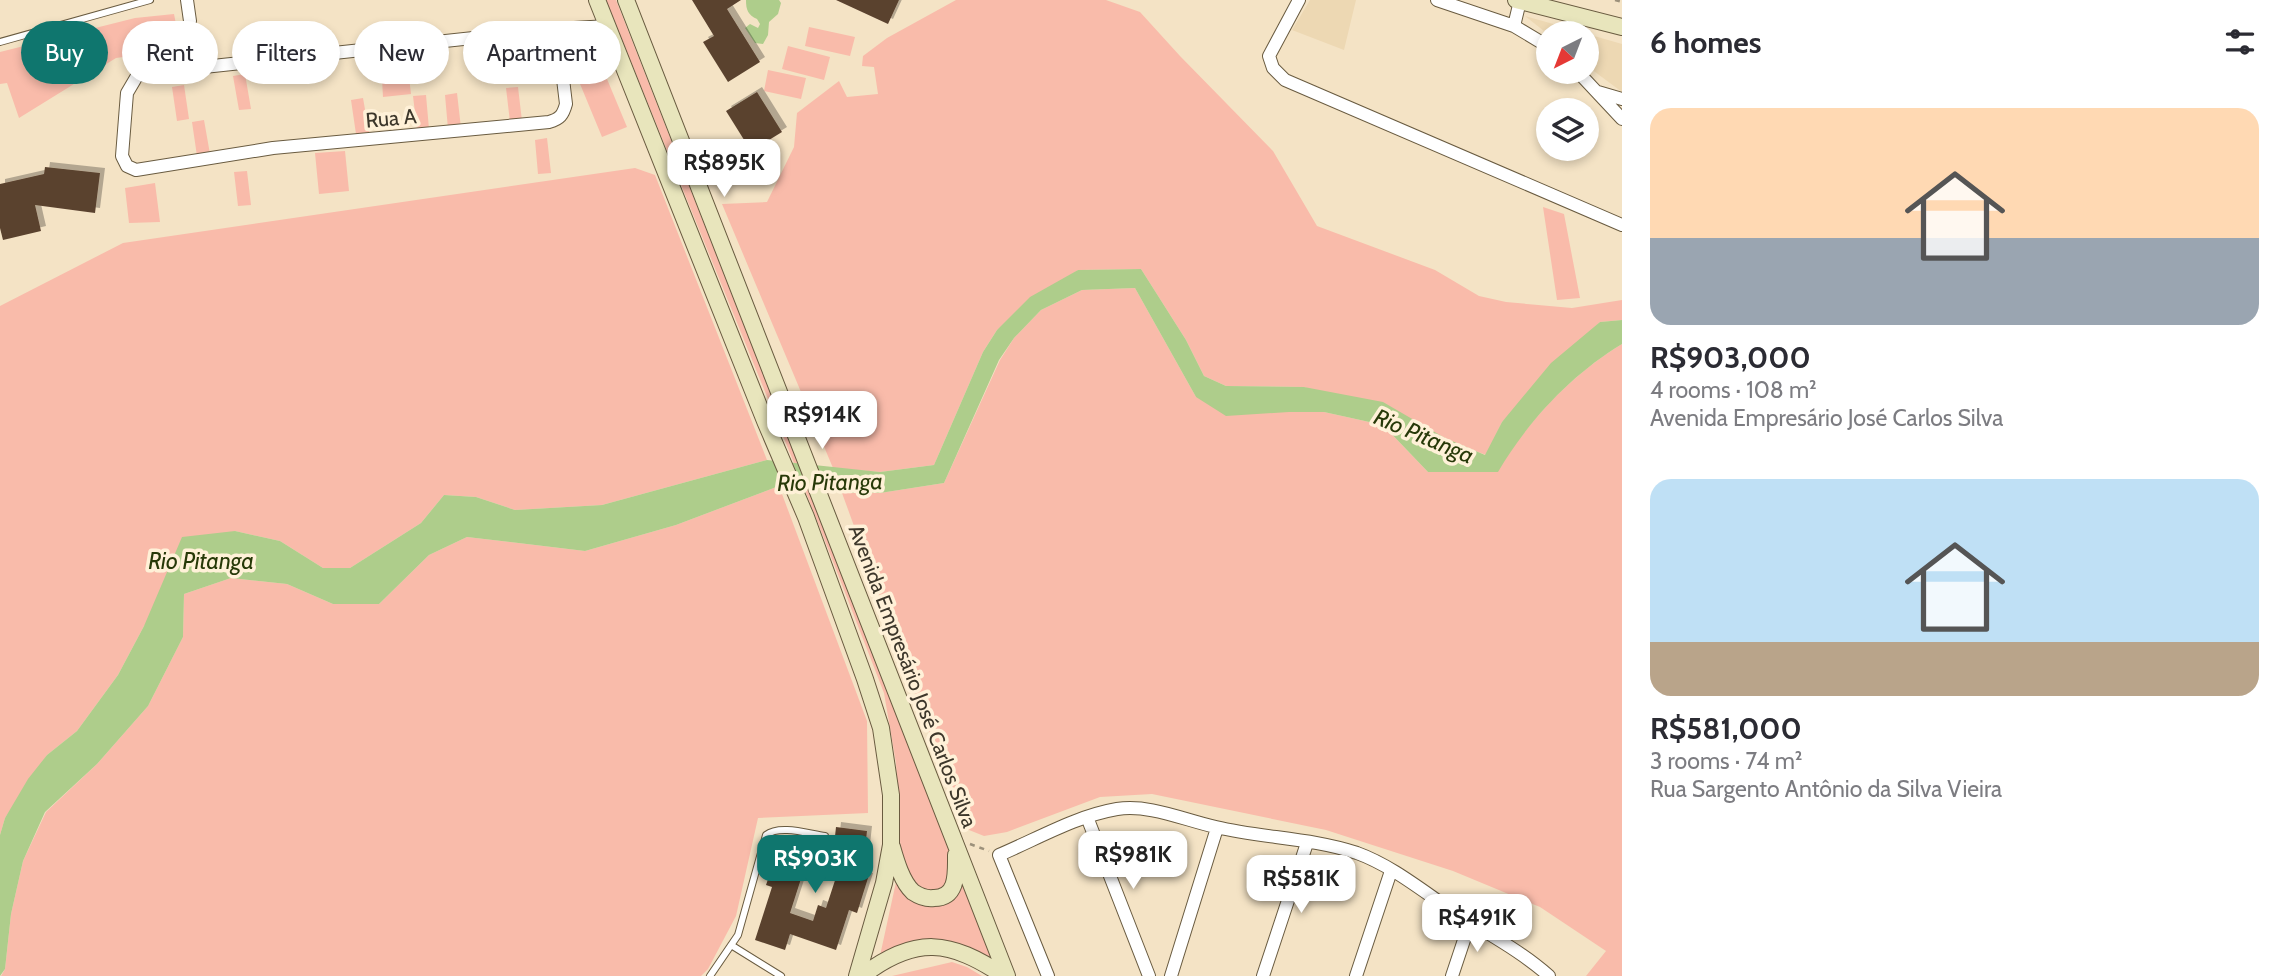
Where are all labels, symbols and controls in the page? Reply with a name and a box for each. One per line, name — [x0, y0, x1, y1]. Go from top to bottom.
chip: Buy — [21, 21, 108, 84]
chip: Rent — [122, 21, 218, 84]
chip: Filters — [232, 21, 340, 84]
chip: New — [354, 21, 449, 84]
chip: Apartment — [463, 21, 621, 84]
north arrow — [1536, 21, 1600, 84]
map controls — [1536, 21, 1599, 161]
icon: filters — [2221, 23, 2259, 61]
text: 6 homes — [1650, 24, 1761, 61]
button: layers — [1536, 98, 1599, 161]
street label: Rua A — [364, 103, 418, 133]
pin: R$895K — [667, 140, 781, 199]
text: R$895K — [683, 148, 765, 176]
icon: home — [1892, 153, 2018, 279]
text: R$903,000 — [1650, 339, 1811, 376]
text: 4 rooms · 108 m² — [1650, 376, 1817, 404]
pin: R$914K — [765, 392, 879, 451]
text: R$914K — [783, 400, 861, 428]
water label: Rio Pitanga — [1370, 402, 1478, 470]
text: Avenida Empresário José Carlos Silva — [1650, 404, 2003, 432]
water label: Rio Pitanga — [777, 467, 883, 497]
street label: Avenida Empresário José Carlos Silva — [844, 521, 982, 831]
icon: home — [1892, 524, 2018, 650]
water label: Rio Pitanga — [148, 547, 254, 575]
text: R$581,000 — [1650, 710, 1802, 747]
text: 3 rooms · 74 m² — [1650, 747, 1802, 775]
text: Rua Sargento Antônio da Silva Vieira — [1650, 775, 2002, 803]
pin: R$981K — [1076, 832, 1190, 891]
pin: R$903K — [758, 836, 872, 895]
text: R$981K — [1094, 840, 1172, 868]
text: R$903K — [773, 844, 857, 872]
pin: R$581K — [1244, 856, 1358, 915]
text: R$581K — [1263, 864, 1339, 892]
pin: R$491K — [1420, 894, 1534, 954]
text: R$491K — [1438, 903, 1516, 931]

